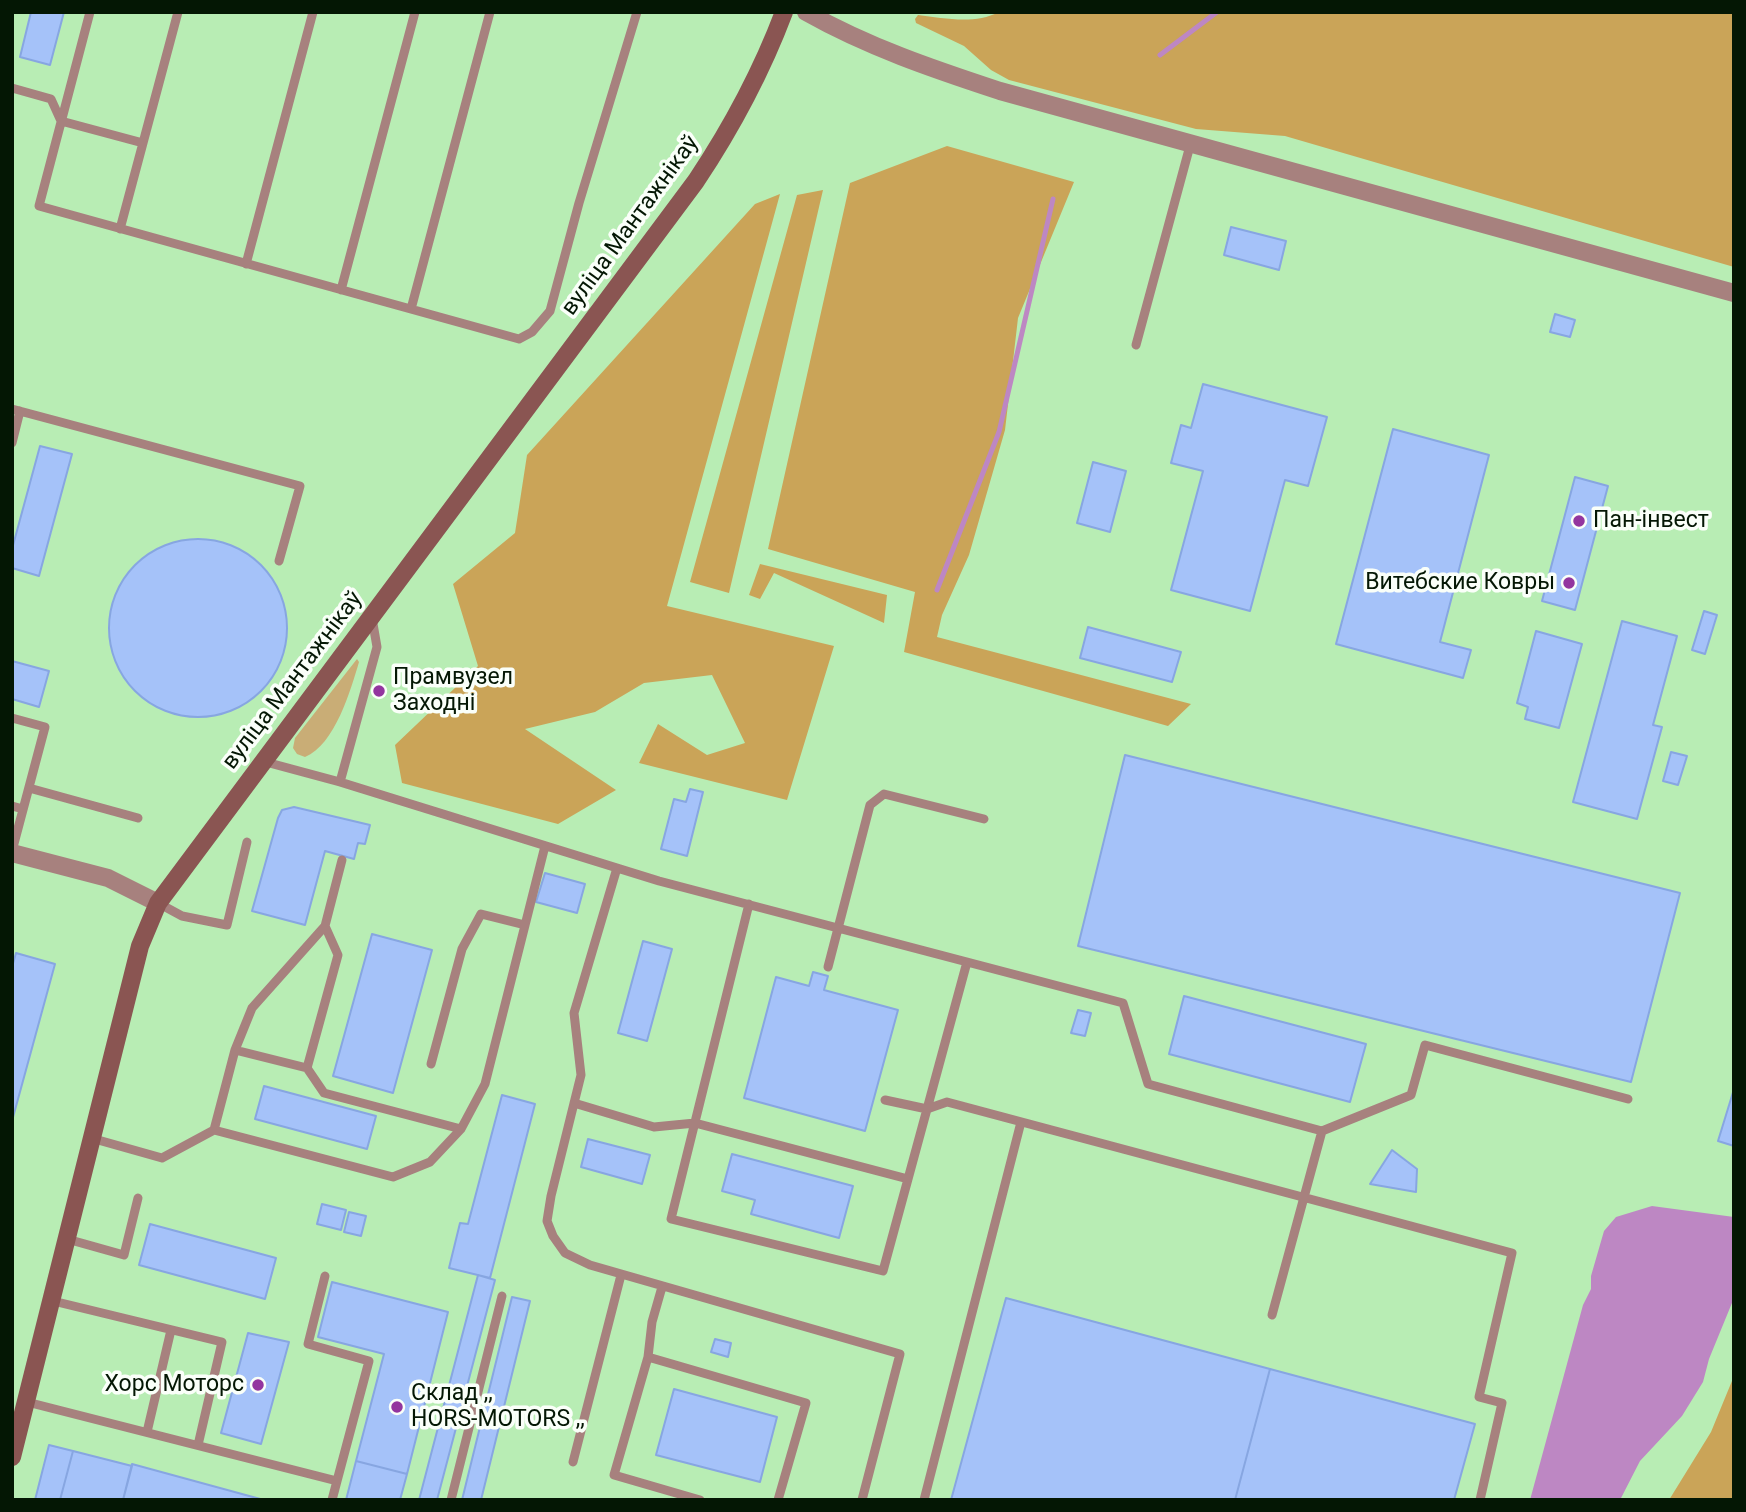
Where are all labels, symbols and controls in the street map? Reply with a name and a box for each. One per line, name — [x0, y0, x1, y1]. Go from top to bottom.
street label: вуліца Мантажнікаў — [556, 131, 706, 321]
place label: Пан-інвест — [1593, 507, 1709, 535]
marker: Пан-інвест — [1571, 513, 1587, 529]
place label: Витебские Ковры — [1365, 569, 1555, 597]
marker: Витебские Ковры — [1561, 575, 1577, 591]
street label: вуліца Мантажнікаў — [217, 587, 369, 775]
place label: Прамвузел Заходні — [393, 664, 513, 718]
marker: Прамвузел Заходні — [371, 683, 387, 699]
place label: Хорс Моторс — [104, 1371, 244, 1399]
marker: Хорс Моторс — [250, 1377, 266, 1393]
place label: Склад ,, HORS-MOTORS ,, — [411, 1380, 585, 1434]
marker: Склад ,, HORS-MOTORS ,, — [389, 1399, 405, 1415]

